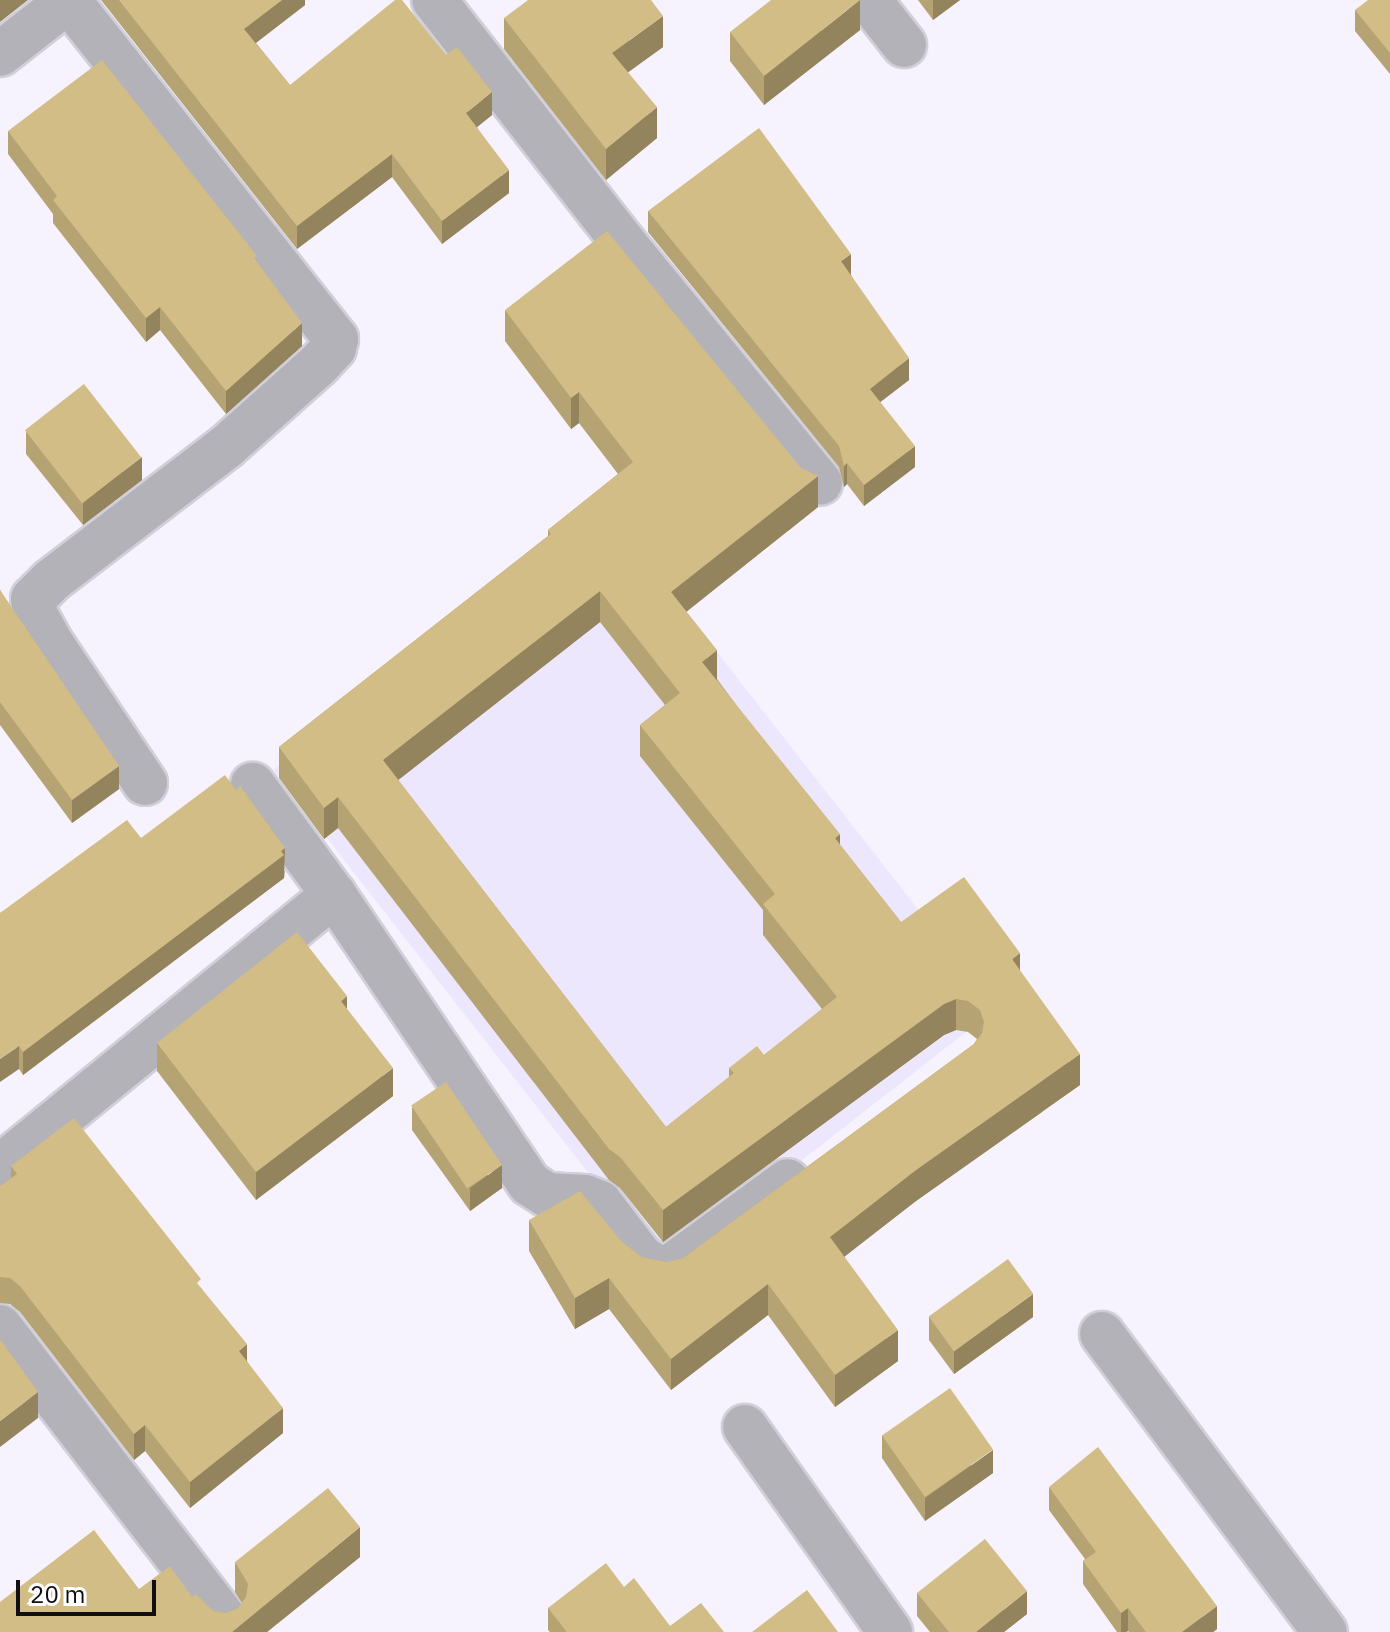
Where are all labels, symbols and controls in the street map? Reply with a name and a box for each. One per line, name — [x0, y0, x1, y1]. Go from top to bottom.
scale bar — [20, 1564, 160, 1614]
text: 20 m — [30, 1578, 85, 1610]

